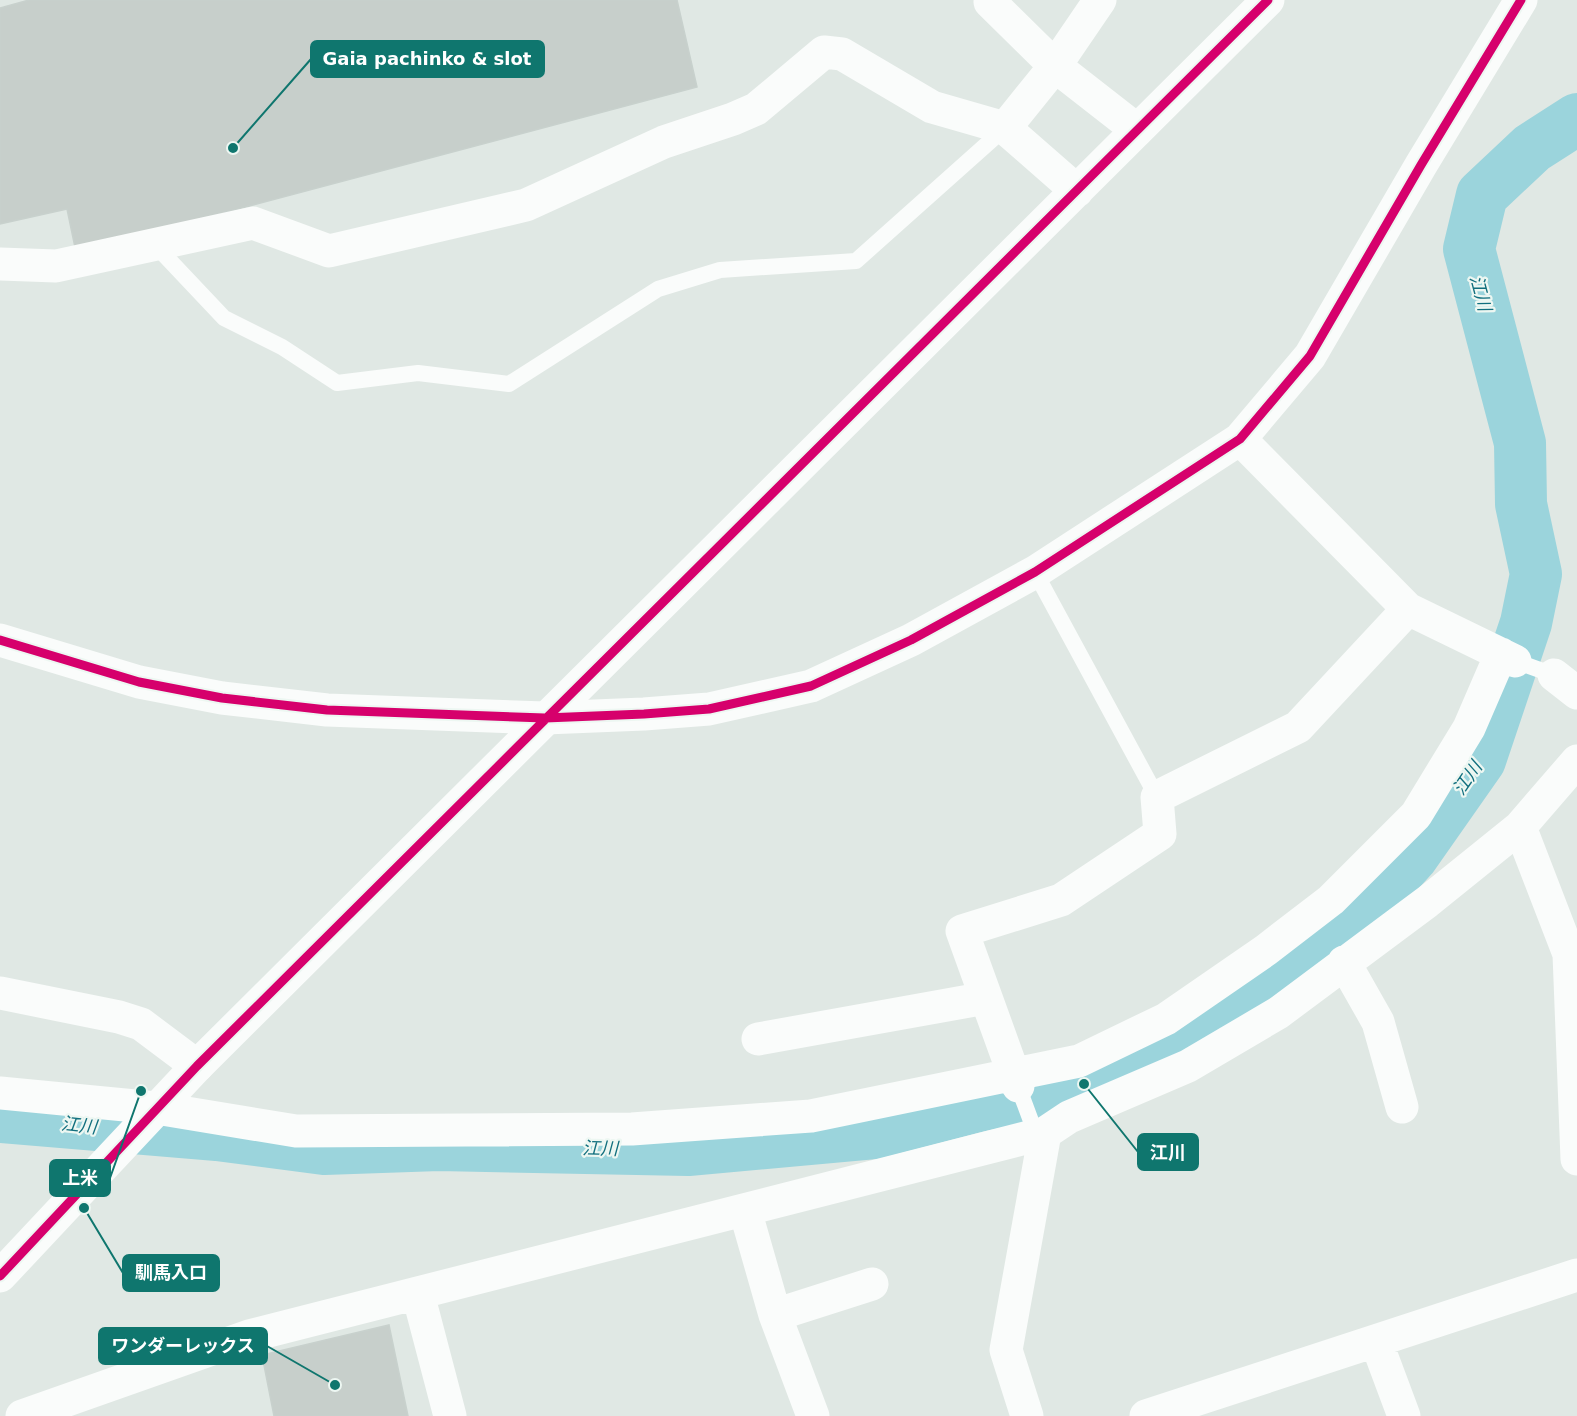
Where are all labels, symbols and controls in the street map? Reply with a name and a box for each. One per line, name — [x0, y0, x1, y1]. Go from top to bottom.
callout: Gaia pachinko & slot — [311, 41, 544, 77]
text: Gaia pachinko & slot — [323, 48, 532, 69]
water label: 江川 — [1466, 273, 1496, 315]
water label: 江川 — [1448, 756, 1487, 799]
water label: 江川 — [60, 1113, 100, 1138]
callout: 江川 — [1138, 1134, 1198, 1170]
water label: 江川 — [582, 1137, 620, 1159]
text: 江川 — [1150, 1142, 1186, 1163]
callout: 上米 — [50, 1160, 110, 1196]
text: 上米 — [62, 1167, 98, 1188]
callout: 馴馬入口 — [123, 1255, 219, 1291]
text: 馴馬入口 — [135, 1262, 207, 1283]
callout: ワンダーレックス — [99, 1328, 267, 1364]
text: ワンダーレックス — [111, 1335, 255, 1356]

